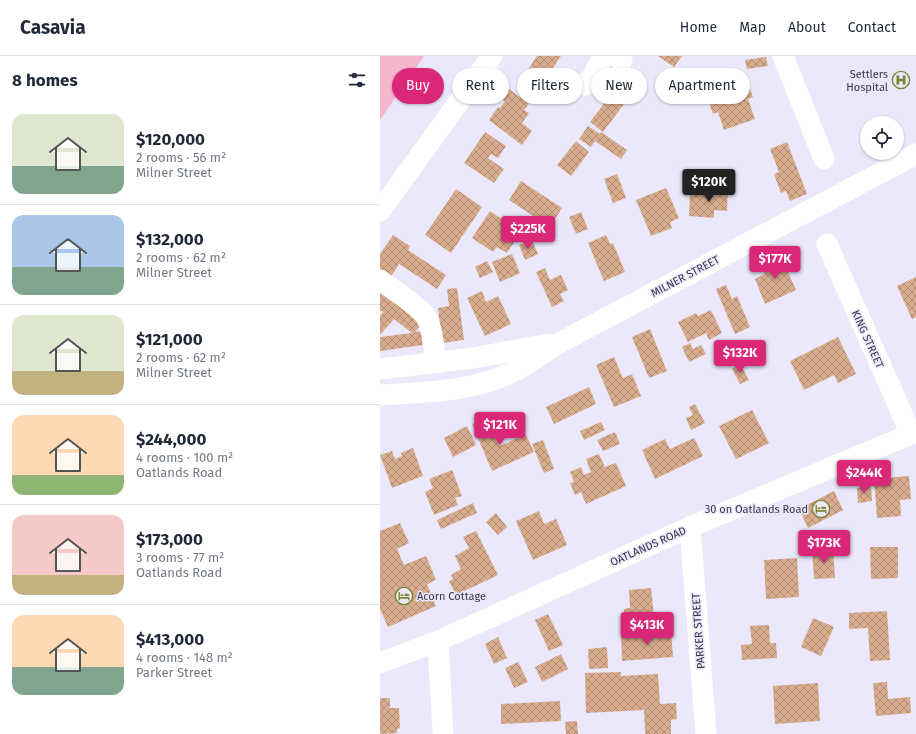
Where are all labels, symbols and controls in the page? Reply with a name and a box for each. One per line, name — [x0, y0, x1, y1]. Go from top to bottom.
text: Casavia — [20, 16, 86, 39]
text: Home — [680, 19, 717, 36]
text: Map — [739, 19, 766, 36]
text: About — [788, 19, 826, 36]
text: Contact — [848, 19, 896, 36]
chip: Buy — [392, 68, 444, 104]
chip: Rent — [452, 68, 509, 104]
chip: Filters — [517, 68, 583, 104]
chip: New — [591, 68, 647, 104]
chip: Apartment — [655, 68, 750, 104]
place label: Settlers Hospital — [846, 68, 888, 94]
icon: filters — [346, 69, 368, 91]
text: 8 homes — [12, 70, 78, 91]
hospital icon: Settlers Hospital — [891, 70, 911, 90]
map controls — [860, 116, 904, 160]
button: locate — [860, 116, 904, 160]
text: $120,000 — [136, 129, 205, 150]
icon: home — [44, 130, 92, 178]
text: 2 rooms · 56 m² — [136, 150, 226, 165]
text: Milner Street — [136, 165, 212, 180]
pin: $120K — [681, 169, 737, 203]
text: $120K — [691, 174, 727, 189]
pin: $225K — [500, 216, 556, 250]
text: $225K — [510, 221, 546, 236]
text: $132,000 — [136, 229, 204, 250]
icon: home — [44, 231, 92, 279]
pin: $177K — [747, 246, 803, 280]
text: 2 rooms · 62 m² — [136, 250, 226, 265]
text: $177K — [758, 251, 792, 266]
street label: MILNER STREET — [649, 253, 722, 300]
text: Milner Street — [136, 265, 212, 280]
street label: KING STREET — [849, 308, 886, 371]
text: $121,000 — [136, 329, 203, 350]
icon: home — [44, 331, 92, 379]
pin: $132K — [712, 340, 768, 374]
text: $132K — [723, 345, 757, 360]
text: 2 rooms · 62 m² — [136, 350, 226, 365]
text: Milner Street — [136, 365, 212, 380]
pin: $121K — [472, 412, 528, 446]
text: $121K — [483, 417, 517, 432]
text: $244,000 — [136, 429, 206, 450]
icon: home — [44, 431, 92, 479]
text: 4 rooms · 100 m² — [136, 450, 233, 465]
pin: $244K — [836, 460, 892, 494]
text: Oatlands Road — [136, 465, 222, 480]
text: $244K — [846, 465, 882, 480]
hotel icon: 30 on Oatlands Road — [811, 499, 831, 519]
place label: 30 on Oatlands Road — [705, 503, 808, 516]
street label: OATLANDS ROAD — [608, 524, 688, 569]
text: $173,000 — [136, 529, 203, 550]
pin: $173K — [796, 530, 852, 564]
icon: home — [44, 531, 92, 579]
text: $173K — [807, 535, 841, 550]
text: 3 rooms · 77 m² — [136, 550, 224, 565]
text: Oatlands Road — [136, 565, 222, 580]
hotel icon: Acorn Cottage — [394, 586, 414, 606]
place label: Acorn Cottage — [417, 590, 486, 603]
street label: PARKER STREET — [689, 592, 708, 669]
pin: $413K — [619, 612, 675, 646]
text: $413K — [630, 617, 664, 632]
text: $413,000 — [136, 629, 204, 650]
icon: home — [44, 631, 92, 679]
text: 4 rooms · 148 m² — [136, 650, 233, 665]
text: Parker Street — [136, 665, 212, 680]

